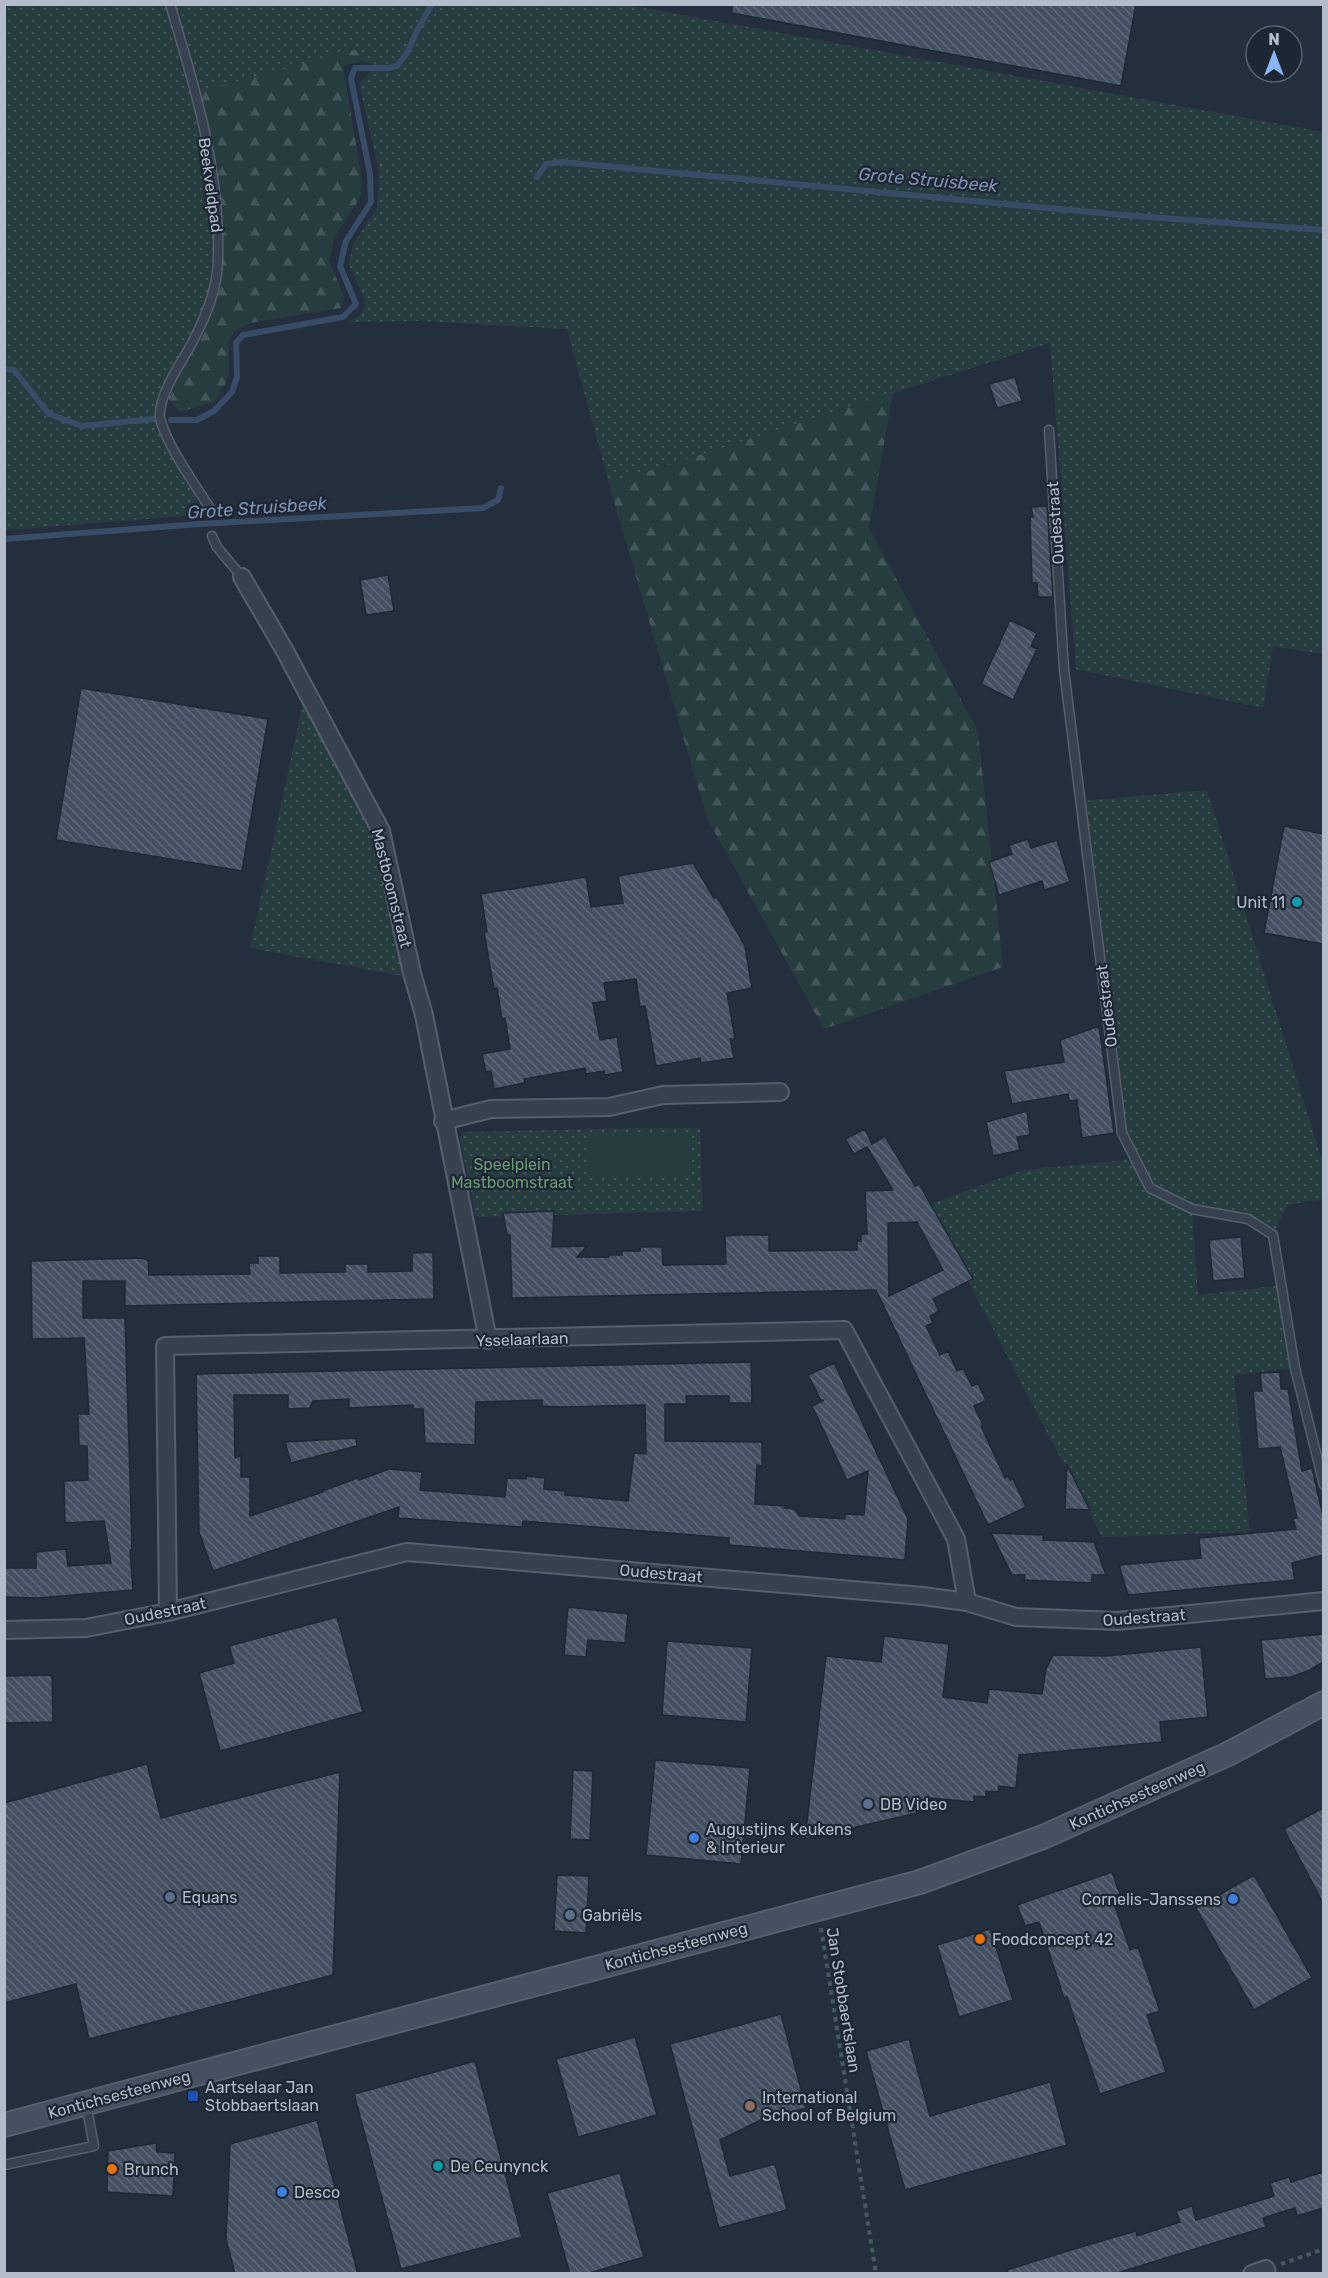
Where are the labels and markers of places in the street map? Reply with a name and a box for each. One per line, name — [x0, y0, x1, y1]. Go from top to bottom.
place label: Unit 11 — [1236, 893, 1285, 912]
marker: Unit 11 — [1290, 895, 1304, 909]
place label: DB Video — [880, 1795, 947, 1814]
marker: DB Video — [861, 1797, 875, 1811]
place label: Augustijns Keukens & Interieur — [706, 1820, 852, 1857]
marker: Augustijns Keukens & Interieur — [687, 1831, 701, 1845]
place label: Equans — [182, 1888, 237, 1907]
marker: Equans — [163, 1890, 177, 1904]
place label: Cornelis-Janssens — [1081, 1890, 1221, 1909]
marker: Cornelis-Janssens — [1226, 1892, 1240, 1906]
place label: Gabriëls — [582, 1906, 642, 1925]
marker: Gabriëls — [563, 1908, 577, 1922]
place label: Foodconcept 42 — [992, 1930, 1114, 1949]
marker: Foodconcept 42 — [973, 1932, 987, 1946]
place label: Aartselaar Jan Stobbaertslaan — [205, 2078, 319, 2115]
place label: International School of Belgium — [762, 2088, 896, 2125]
marker: Aartselaar Jan Stobbaertslaan — [186, 2089, 200, 2103]
marker: International School of Belgium — [743, 2099, 757, 2113]
place label: De Ceunynck — [450, 2157, 549, 2176]
marker: De Ceunynck — [431, 2159, 445, 2173]
place label: Brunch — [124, 2160, 179, 2179]
marker: Brunch — [105, 2162, 119, 2176]
place label: Desco — [294, 2183, 340, 2202]
marker: Desco — [275, 2185, 289, 2199]

